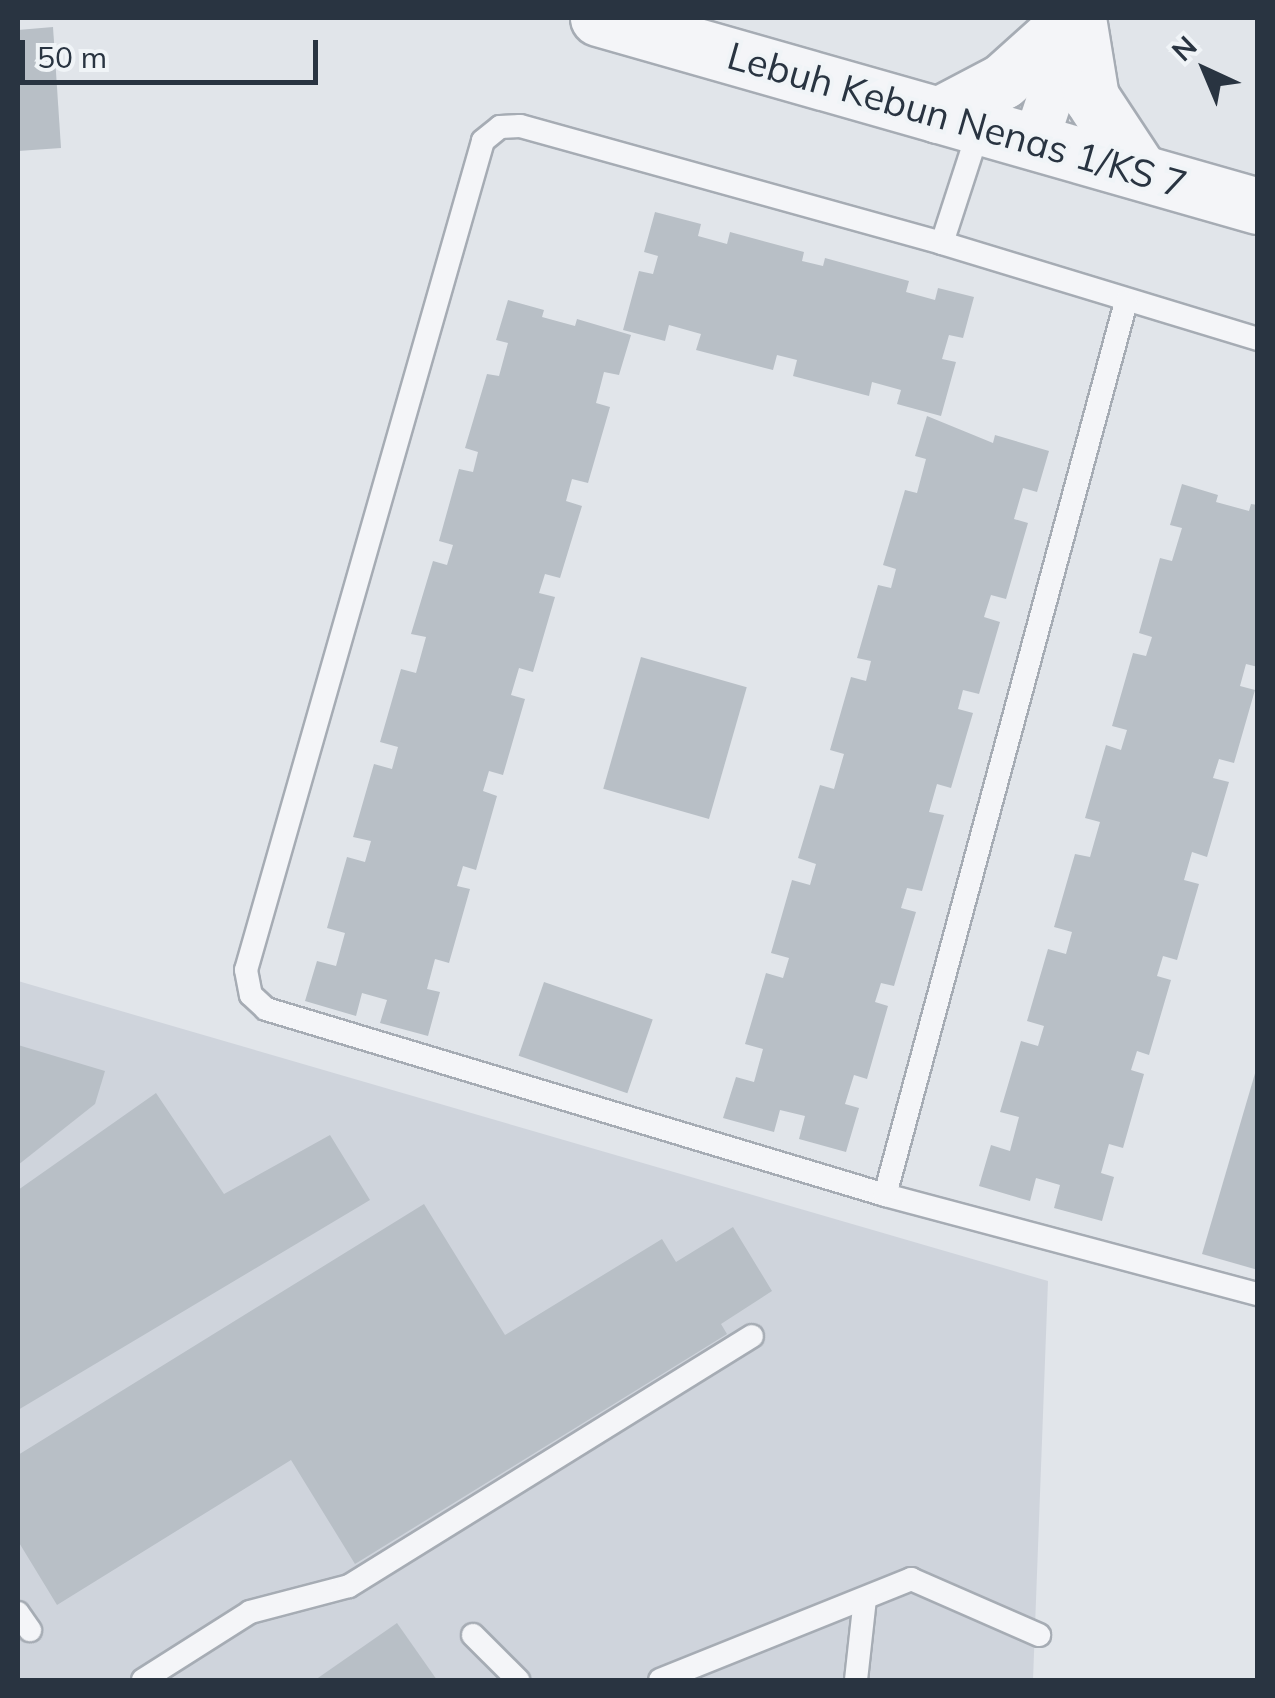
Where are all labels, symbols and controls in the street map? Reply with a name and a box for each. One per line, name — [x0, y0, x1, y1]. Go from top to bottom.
scale bar — [25, 20, 322, 82]
north arrow — [1155, 20, 1255, 120]
street label: Lebuh Kebun Nenas 1/KS 7 — [722, 33, 1192, 207]
text: 50 m — [37, 38, 107, 76]

